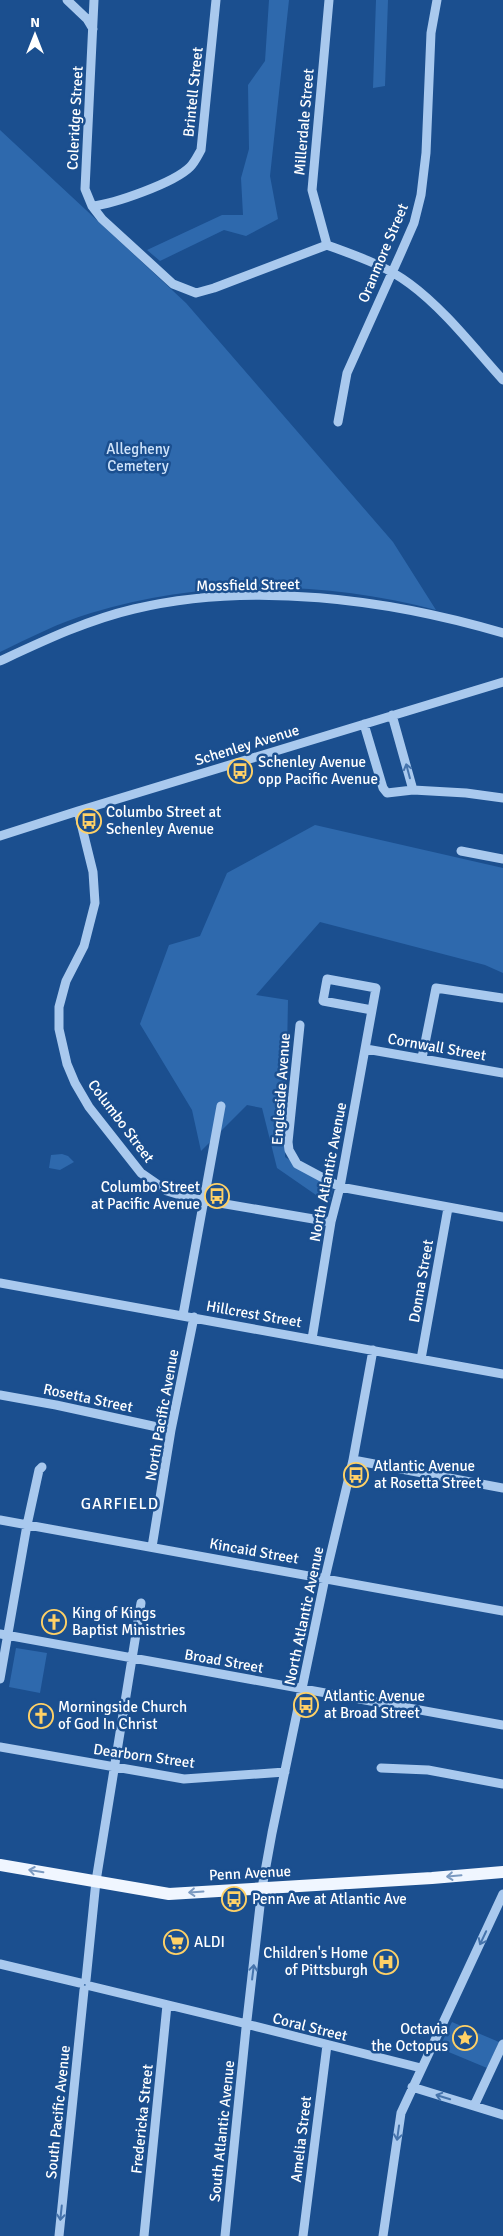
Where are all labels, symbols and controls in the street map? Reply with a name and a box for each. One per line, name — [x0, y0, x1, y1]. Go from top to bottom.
north arrow — [10, 10, 60, 60]
text: N — [30, 14, 40, 31]
street label: Brintell Street — [179, 46, 207, 138]
street label: Coleridge Street — [63, 66, 87, 170]
street label: Millerdale Street — [290, 68, 318, 176]
street label: Oranmore Street — [354, 201, 412, 305]
park label: Allegheny Cemetery — [106, 440, 170, 475]
street label: Mossfield Street — [196, 575, 300, 595]
street label: Schenley Avenue — [193, 721, 301, 769]
place label: Schenley Avenue opp Pacific Avenue — [258, 753, 378, 788]
bus stop icon: Schenley Avenue opp Pacific Avenue — [227, 758, 253, 784]
one-way arrow — [402, 763, 412, 779]
place label: Columbo Street at Schenley Avenue — [106, 803, 221, 838]
bus stop icon: Columbo Street at Schenley Avenue — [76, 808, 102, 834]
street label: Cornwall Street — [386, 1029, 488, 1065]
street label: Engleside Avenue — [268, 1032, 294, 1146]
street label: Columbo Street — [84, 1076, 158, 1166]
street label: North Atlantic Avenue — [306, 1101, 350, 1243]
place label: Columbo Street at Pacific Avenue — [91, 1178, 200, 1213]
bus stop icon: Columbo Street at Pacific Avenue — [204, 1183, 230, 1209]
street label: Donna Street — [405, 1238, 437, 1324]
street label: Hillcrest Street — [205, 1297, 303, 1331]
street label: North Pacific Avenue — [142, 1348, 182, 1482]
street label: Rosetta Street — [42, 1380, 134, 1416]
place label: Atlantic Avenue at Rosetta Street — [374, 1457, 481, 1492]
bus stop icon: Atlantic Avenue at Rosetta Street — [343, 1462, 369, 1488]
district label: GARFIELD — [81, 1494, 159, 1514]
street label: Kincaid Street — [208, 1534, 300, 1568]
street label: North Atlantic Avenue — [280, 1545, 328, 1687]
place label: King of Kings Baptist Ministries — [72, 1604, 186, 1639]
church icon: King of Kings Baptist Ministries — [41, 1609, 67, 1635]
street label: Broad Street — [183, 1645, 265, 1677]
place label: Atlantic Avenue at Broad Street — [324, 1687, 425, 1722]
bus stop icon: Atlantic Avenue at Broad Street — [293, 1692, 319, 1718]
place label: Morningside Church of God In Christ — [58, 1698, 187, 1733]
church icon: Morningside Church of God In Christ — [28, 1703, 54, 1729]
street label: Dearborn Street — [92, 1740, 196, 1772]
street label: Penn Avenue — [208, 1862, 292, 1884]
one-way arrow — [28, 1866, 44, 1876]
one-way arrow — [447, 1872, 463, 1881]
bus stop icon: Penn Ave at Atlantic Ave — [221, 1886, 247, 1912]
one-way arrow — [189, 1888, 205, 1897]
place label: Penn Ave at Atlantic Ave — [252, 1890, 407, 1908]
supermarket icon: ALDI — [163, 1929, 189, 1955]
one-way arrow — [477, 1930, 487, 1945]
place label: ALDI — [194, 1933, 225, 1951]
place label: Children's Home of Pittsburgh — [263, 1944, 368, 1979]
hospital icon: Children's Home of Pittsburgh — [373, 1949, 399, 1975]
one-way arrow — [248, 1964, 258, 1980]
street label: Coral Street — [271, 2009, 349, 2045]
place label: Octavia the Octopus — [371, 2020, 448, 2055]
place icon: Octavia the Octopus — [452, 2025, 478, 2051]
street label: South Pacific Avenue — [42, 2044, 74, 2180]
street label: South Atlantic Avenue — [206, 2059, 238, 2203]
street label: Fredericka Street — [127, 2063, 157, 2175]
one-way arrow — [436, 2091, 452, 2101]
street label: Amelia Street — [287, 2095, 315, 2183]
one-way arrow — [392, 2125, 402, 2141]
one-way arrow — [57, 2204, 66, 2220]

